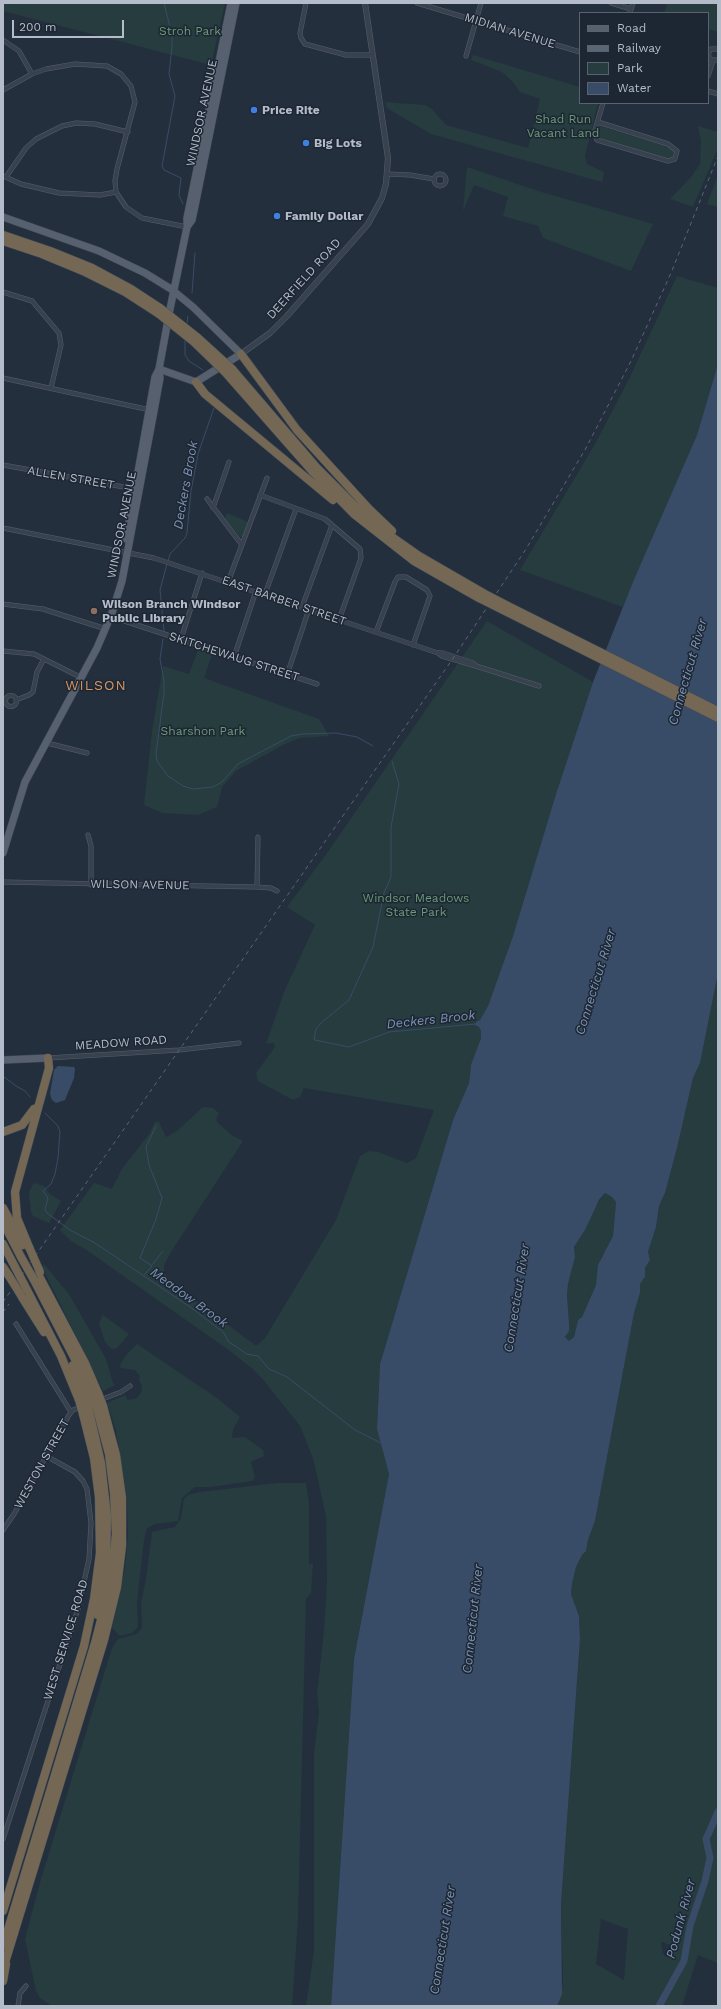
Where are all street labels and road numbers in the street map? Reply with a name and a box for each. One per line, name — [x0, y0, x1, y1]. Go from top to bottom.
street label: MIDIAN AVENUE — [463, 10, 557, 52]
street label: WINDSOR AVENUE — [184, 58, 220, 168]
street label: DEERFIELD ROAD — [264, 236, 344, 322]
street label: ALLEN STREET — [26, 463, 116, 493]
street label: WINDSOR AVENUE — [105, 470, 139, 580]
street label: EAST BARBER STREET — [220, 573, 348, 629]
street label: SKITCHEWAUG STREET — [167, 629, 301, 685]
street label: WILSON AVENUE — [90, 877, 190, 893]
street label: MEADOW ROAD — [75, 1033, 167, 1053]
street label: WESTON STREET — [11, 1417, 73, 1511]
street label: WEST SERVICE ROAD — [41, 1578, 91, 1702]

